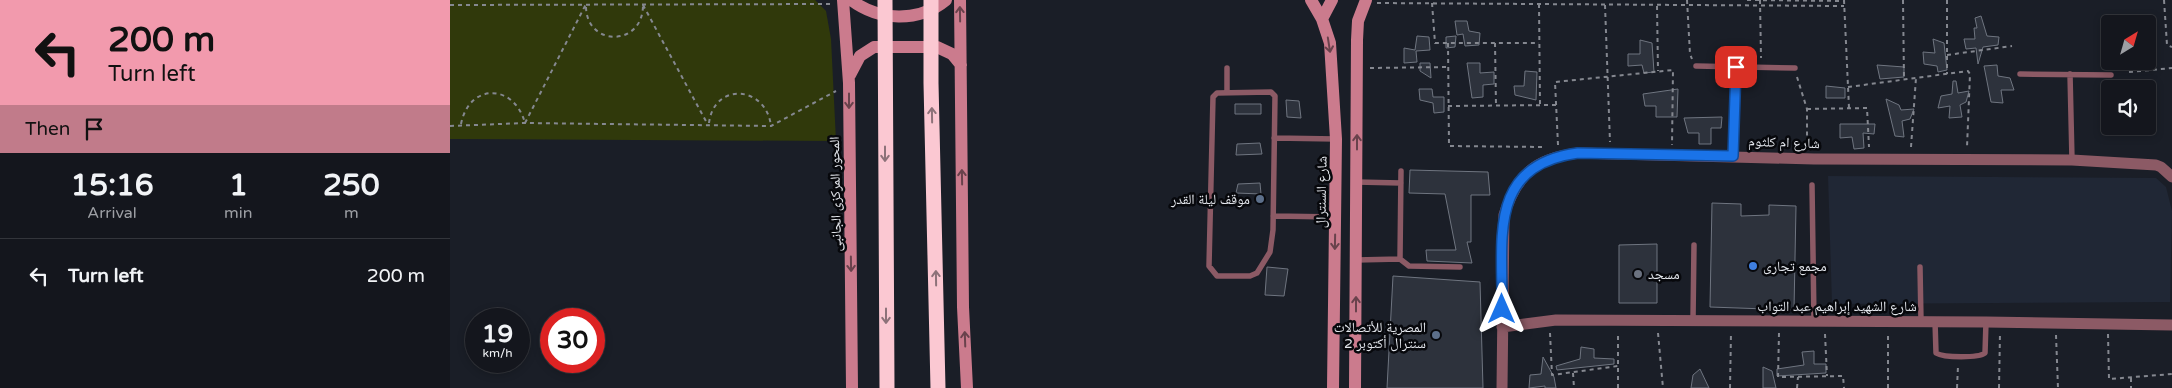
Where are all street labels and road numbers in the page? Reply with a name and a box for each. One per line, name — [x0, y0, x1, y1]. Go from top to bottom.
street label: شارع ام كلثوم — [1748, 133, 1820, 153]
street label: المحور المركزى الجانبى — [826, 136, 845, 252]
street label: شارع السنترال — [1312, 156, 1332, 228]
street label: شارع الشهيد إبراهيم عبد التواب — [1757, 298, 1917, 316]

